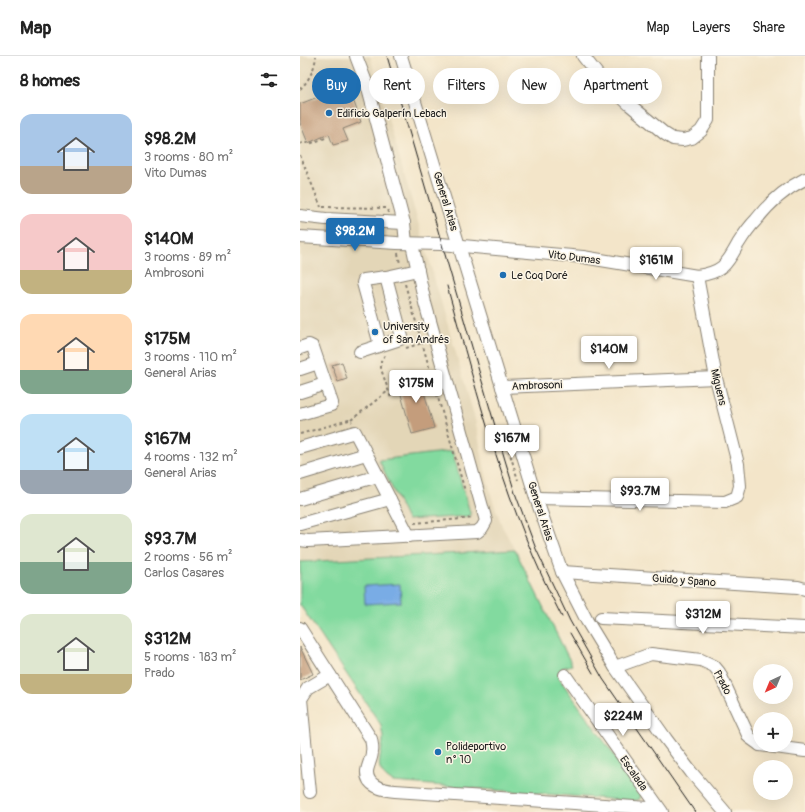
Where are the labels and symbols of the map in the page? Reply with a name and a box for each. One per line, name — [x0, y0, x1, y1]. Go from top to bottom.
place label: Edificio Galperín Lebach — [337, 107, 446, 120]
marker: Edificio Galperín Lebach — [324, 108, 334, 118]
street label: General Arias — [430, 170, 461, 232]
pin: $98.2M — [322, 218, 388, 252]
pin: $161M — [628, 247, 684, 281]
street label: Vito Dumas — [547, 248, 601, 267]
place label: Le Coq Doré — [511, 269, 568, 282]
marker: Le Coq Doré — [498, 270, 508, 280]
place label: University of San Andrés — [383, 320, 449, 346]
marker: University of San Andrés — [370, 327, 380, 337]
pin: $140M — [581, 336, 637, 370]
street label: Miguens — [708, 368, 729, 407]
pin: $175M — [388, 370, 444, 404]
street label: Ambrosoni — [512, 378, 563, 393]
pin: $167M — [484, 425, 540, 459]
pin: $93.7M — [607, 478, 673, 512]
street label: General Arias — [525, 480, 556, 542]
street label: Guido y Spano — [652, 572, 716, 589]
pin: $312M — [675, 601, 731, 635]
north arrow — [753, 664, 793, 704]
street label: Prado — [711, 668, 734, 697]
pin: $224M — [595, 703, 651, 737]
place label: Polideportivo n° 10 — [446, 740, 506, 766]
marker: Polideportivo n° 10 — [433, 747, 443, 757]
street label: Escalada — [617, 753, 650, 793]

